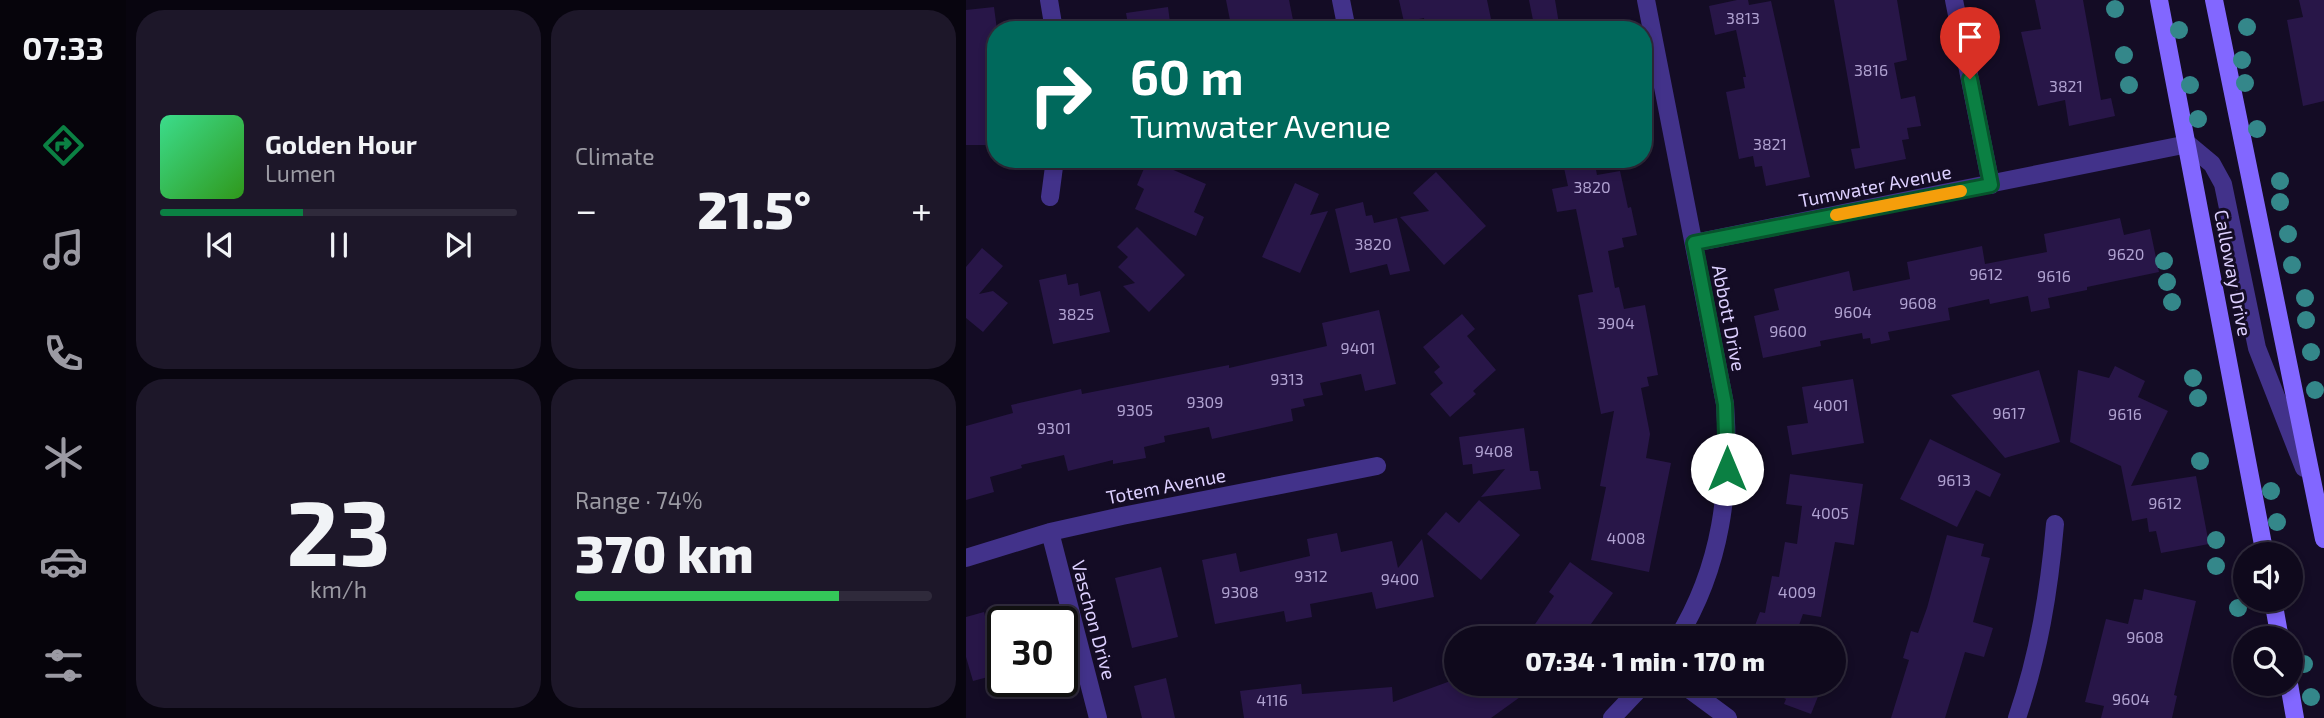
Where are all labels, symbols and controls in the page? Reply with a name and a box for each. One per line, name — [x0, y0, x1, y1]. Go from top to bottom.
pin — [1940, 7, 2000, 79]
house number: 3813 — [1726, 8, 1760, 27]
icon: arrive — [1951, 18, 1989, 56]
text: 07:33 — [22, 28, 104, 66]
text: 60 m — [1130, 46, 1244, 105]
icon: right — [1015, 49, 1106, 140]
house number: 3816 — [1854, 60, 1888, 79]
house number: 3821 — [2049, 76, 2083, 95]
text: Tumwater Avenue — [1130, 106, 1391, 144]
icon: directions — [39, 121, 88, 170]
text: Golden Hour — [265, 128, 417, 159]
house number: 3821 — [1753, 134, 1787, 153]
text: Climate — [575, 142, 655, 170]
text: Lumen — [265, 159, 336, 187]
street label: Tumwater Avenue — [1797, 159, 1953, 212]
text: 21.5° — [697, 177, 811, 239]
house number: 3820 — [1573, 177, 1611, 196]
text: − — [575, 186, 597, 232]
text: + — [911, 186, 932, 232]
street label: Calloway Drive — [2210, 208, 2257, 338]
icon: music — [39, 225, 88, 274]
icon: previous — [201, 226, 239, 264]
icon: pause — [320, 226, 358, 264]
icon: next — [439, 226, 477, 264]
house number: 3820 — [1354, 234, 1392, 253]
house number: 9620 — [2108, 244, 2144, 263]
street label: Abbott Drive — [1708, 263, 1751, 373]
house number: 9612 — [1969, 264, 2003, 283]
house number: 9616 — [2037, 266, 2071, 285]
house number: 9608 — [1899, 293, 1937, 312]
house number: 9604 — [1834, 302, 1872, 321]
house number: 3825 — [1058, 304, 1094, 323]
house number: 3904 — [1597, 313, 1635, 332]
house number: 9600 — [1769, 321, 1807, 340]
icon: phone — [39, 329, 88, 378]
house number: 9401 — [1340, 338, 1376, 357]
house number: 9313 — [1270, 369, 1304, 388]
house number: 9309 — [1187, 392, 1223, 411]
house number: 4001 — [1813, 395, 1849, 414]
house number: 9305 — [1117, 400, 1153, 419]
house number: 9617 — [1993, 403, 2025, 422]
house number: 9616 — [2108, 404, 2142, 423]
house number: 9301 — [1037, 418, 1071, 437]
position arrow — [1690, 432, 1764, 506]
icon: climate — [39, 433, 88, 482]
house number: 9408 — [1475, 441, 1513, 460]
street label: Totem Avenue — [1104, 463, 1228, 508]
house number: 9613 — [1937, 470, 1971, 489]
text: 23 — [286, 475, 391, 584]
text: Range · 74% — [575, 486, 702, 514]
house number: 9612 — [2148, 493, 2182, 512]
house number: 4005 — [1811, 503, 1849, 522]
text: 370 km — [575, 521, 754, 583]
house number: 4008 — [1607, 528, 1645, 547]
icon: car — [39, 537, 88, 586]
map controls — [2233, 542, 2303, 696]
button: sound — [2233, 542, 2303, 612]
street label: Vaschon Drive — [1068, 558, 1121, 682]
house number: 9312 — [1294, 566, 1328, 585]
house number: 9400 — [1381, 569, 1419, 588]
text: km/h — [310, 575, 367, 603]
house number: 9308 — [1221, 582, 1259, 601]
house number: 4009 — [1778, 582, 1816, 601]
speed limit sign: 30 — [987, 606, 1078, 697]
button: search — [2233, 626, 2303, 696]
house number: 9608 — [2126, 627, 2164, 646]
icon: filters — [39, 641, 88, 690]
text: 07:34 · 1 min · 170 m — [1525, 645, 1765, 676]
house number: 9604 — [2112, 689, 2150, 708]
house number: 4116 — [1256, 690, 1288, 709]

